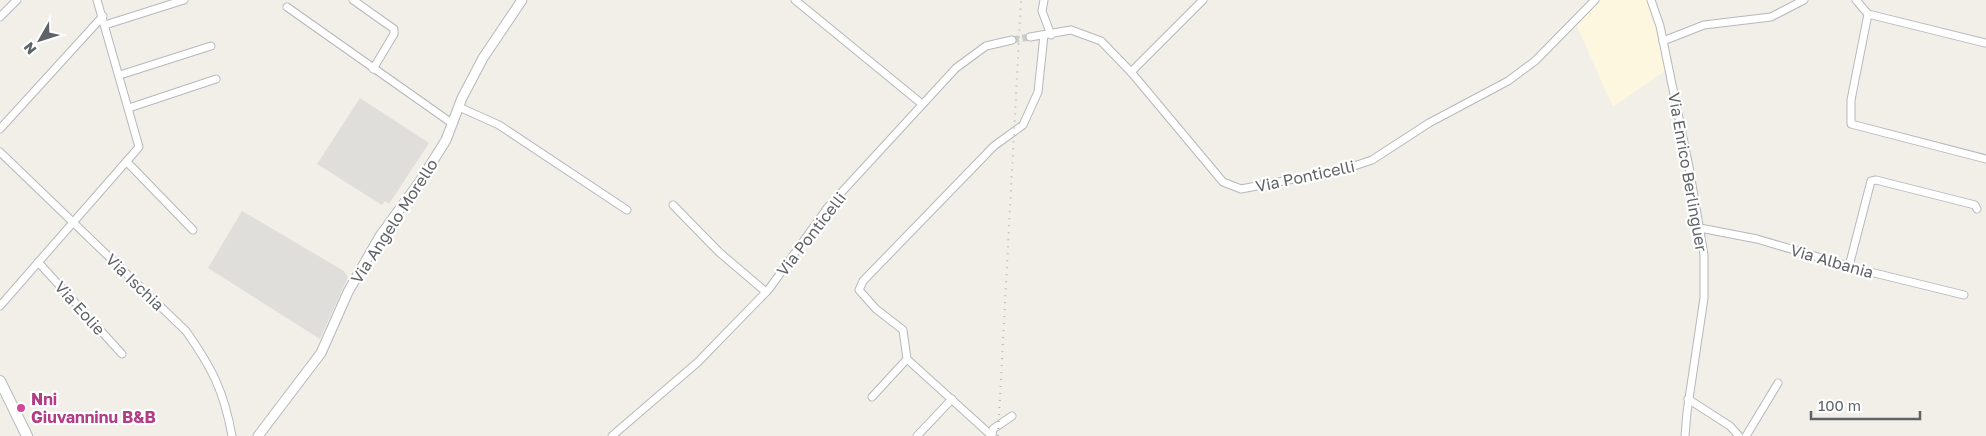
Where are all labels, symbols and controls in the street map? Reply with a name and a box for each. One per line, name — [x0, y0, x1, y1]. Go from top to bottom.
north arrow — [15, 15, 65, 65]
text: N — [20, 39, 39, 58]
street label: Via Enrico Berlinguer — [1664, 91, 1712, 253]
street label: Via Angelo Morello — [346, 155, 442, 287]
street label: Via Ponticelli — [1254, 156, 1356, 196]
street label: Via Ponticelli — [772, 188, 850, 280]
street label: Via Albania — [1788, 240, 1876, 282]
street label: Via Ischia — [102, 249, 168, 315]
street label: Via Eolie — [51, 277, 109, 339]
scale bar — [1811, 388, 1920, 420]
place label: Nni Giuvanninu B&B — [31, 389, 156, 427]
text: 100 m — [1818, 396, 1861, 414]
marker: Nni Giuvanninu B&B — [15, 402, 27, 414]

